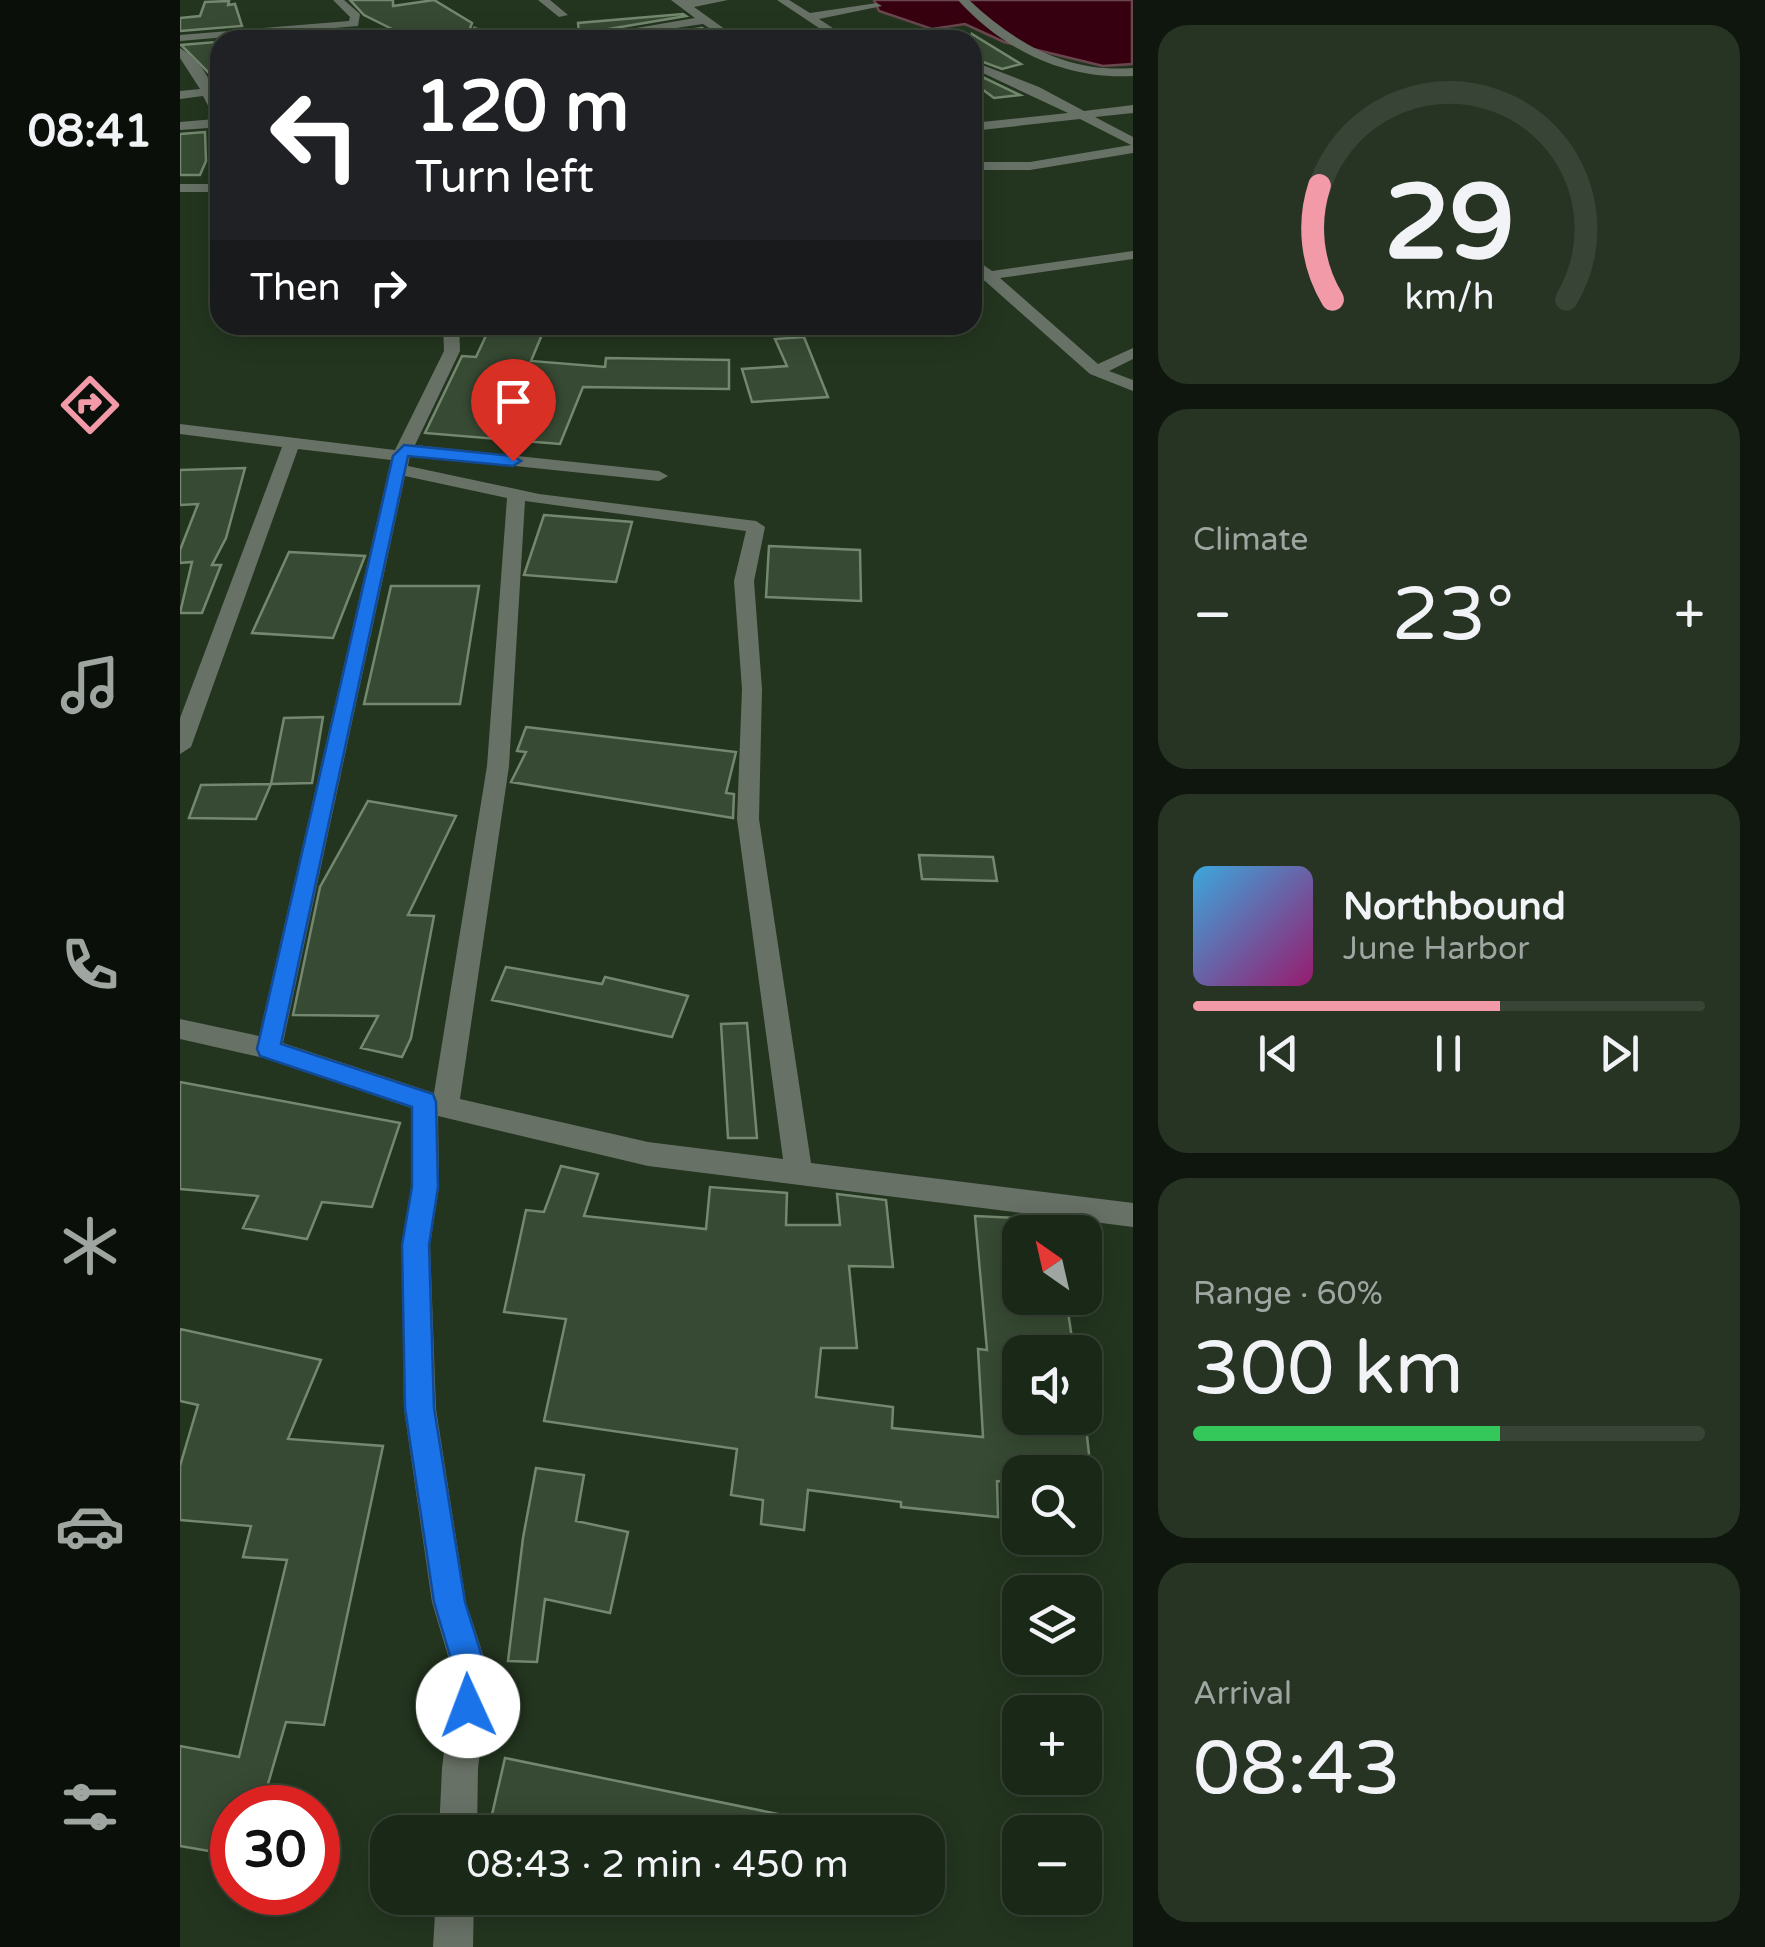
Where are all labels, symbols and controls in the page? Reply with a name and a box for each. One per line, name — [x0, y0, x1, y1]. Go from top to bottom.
text: 120 m — [415, 66, 629, 150]
icon: left — [250, 70, 380, 200]
text: 08:41 — [28, 105, 152, 159]
text: Turn left — [415, 151, 594, 205]
text: 29 — [1384, 162, 1514, 287]
icon: right — [361, 260, 416, 315]
text: Then — [250, 265, 341, 311]
text: km/h — [1404, 276, 1494, 319]
pin — [471, 359, 556, 462]
icon: directions — [55, 370, 125, 440]
icon: arrive — [486, 374, 541, 429]
text: Climate — [1193, 521, 1308, 559]
text: 23° — [1392, 570, 1514, 660]
text: − — [1193, 583, 1232, 649]
text: + — [1674, 583, 1705, 649]
icon: music — [55, 650, 125, 720]
text: Northbound — [1343, 884, 1566, 930]
icon: phone — [55, 930, 125, 1000]
text: June Harbor — [1343, 930, 1530, 968]
icon: previous — [1251, 1026, 1306, 1081]
icon: pause — [1421, 1026, 1476, 1081]
icon: next — [1592, 1026, 1647, 1081]
icon: climate — [55, 1211, 125, 1281]
north arrow — [1002, 1215, 1102, 1315]
map controls — [1002, 1215, 1102, 1915]
text: Range · 60% — [1193, 1275, 1383, 1313]
text: 300 km — [1193, 1324, 1464, 1414]
button: sound — [1002, 1335, 1102, 1435]
button: search — [1002, 1455, 1102, 1555]
icon: car — [55, 1491, 125, 1561]
button: layers — [1002, 1575, 1102, 1675]
position arrow — [416, 1654, 520, 1758]
text: Arrival — [1193, 1675, 1292, 1713]
button: + — [1002, 1695, 1102, 1795]
text: 08:43 — [1193, 1724, 1401, 1814]
icon: filters — [55, 1772, 125, 1842]
speed limit sign: 30 — [210, 1785, 340, 1915]
button: − — [1002, 1815, 1102, 1915]
text: 08:43 · 2 min · 450 m — [466, 1842, 849, 1888]

